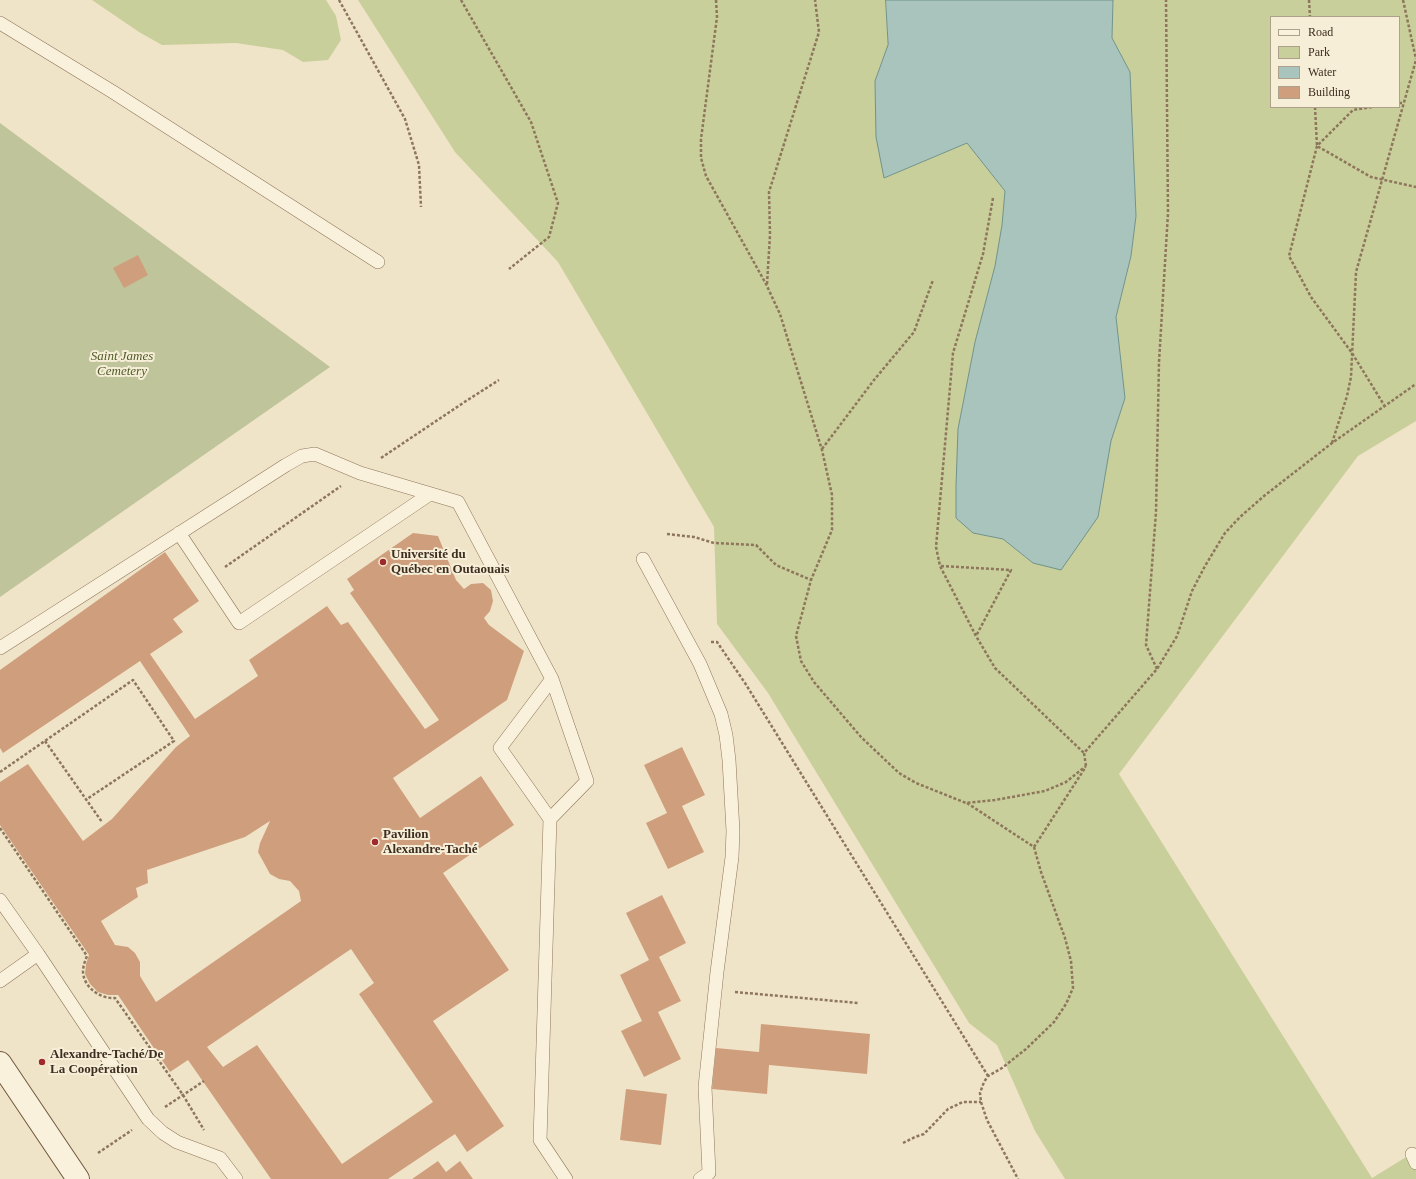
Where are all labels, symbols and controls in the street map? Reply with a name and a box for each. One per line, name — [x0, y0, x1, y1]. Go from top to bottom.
legend — [1270, 16, 1400, 108]
text: Road — [1308, 25, 1333, 39]
text: Park — [1308, 45, 1330, 59]
text: Water — [1308, 65, 1336, 79]
text: Building — [1308, 85, 1350, 99]
park label: Saint James Cemetery — [91, 349, 153, 380]
place label: Université du Québec en Outaouais — [391, 547, 509, 578]
marker: Université du Québec en Outaouais — [378, 557, 388, 567]
place label: Pavilion Alexandre-Taché — [383, 827, 478, 858]
marker: Pavilion Alexandre-Taché — [370, 837, 380, 847]
place label: Alexandre-Taché/De La Coopération — [50, 1047, 163, 1078]
marker: Alexandre-Taché/De La Coopération — [37, 1057, 47, 1067]

